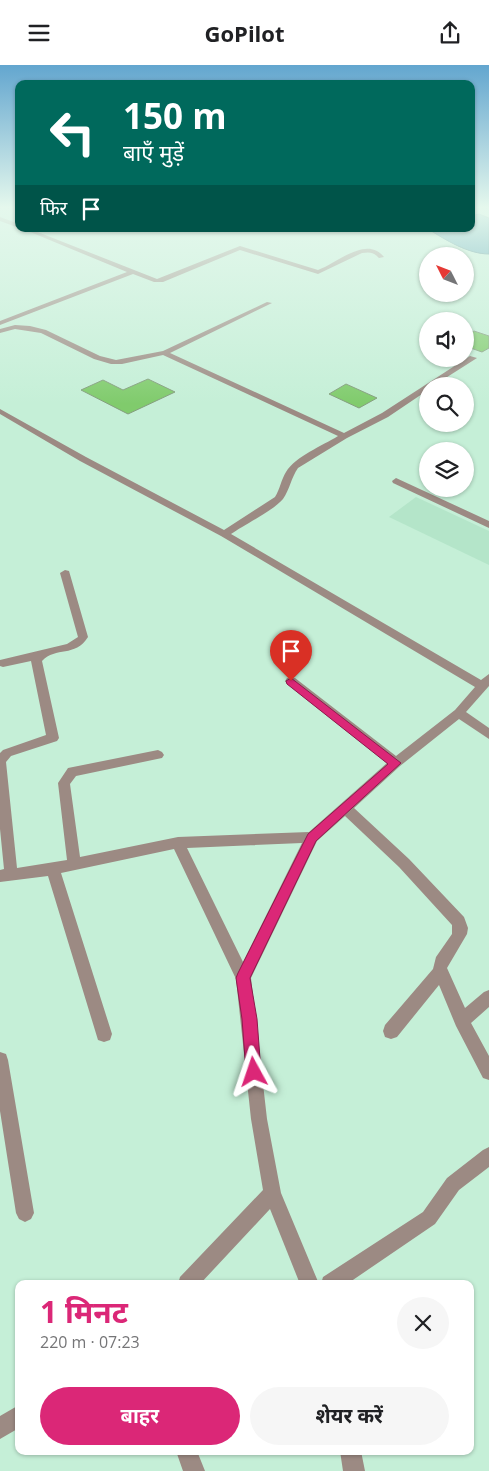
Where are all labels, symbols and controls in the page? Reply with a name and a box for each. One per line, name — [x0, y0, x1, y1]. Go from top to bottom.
text: GoPilot — [205, 18, 284, 48]
icon: menu — [25, 19, 53, 47]
icon: share — [436, 19, 464, 47]
text: 150 m — [123, 92, 227, 139]
icon: left — [40, 100, 105, 165]
text: बाएँ मुड़ें — [123, 137, 184, 167]
text: फिर — [40, 195, 67, 221]
icon: arrive — [77, 195, 105, 223]
north arrow — [419, 247, 474, 303]
map controls — [419, 247, 474, 497]
button: sound — [419, 312, 474, 367]
button: search — [419, 377, 474, 432]
button: layers — [419, 442, 474, 497]
pin — [270, 630, 312, 681]
icon: arrive — [277, 637, 305, 665]
position arrow — [227, 1045, 279, 1097]
text: 1 मिनट — [40, 1291, 128, 1332]
button: close — [397, 1297, 449, 1349]
text: 220 m · 07:23 — [40, 1331, 140, 1353]
button: बाहर — [40, 1387, 240, 1445]
button: शेयर करें — [250, 1387, 449, 1445]

